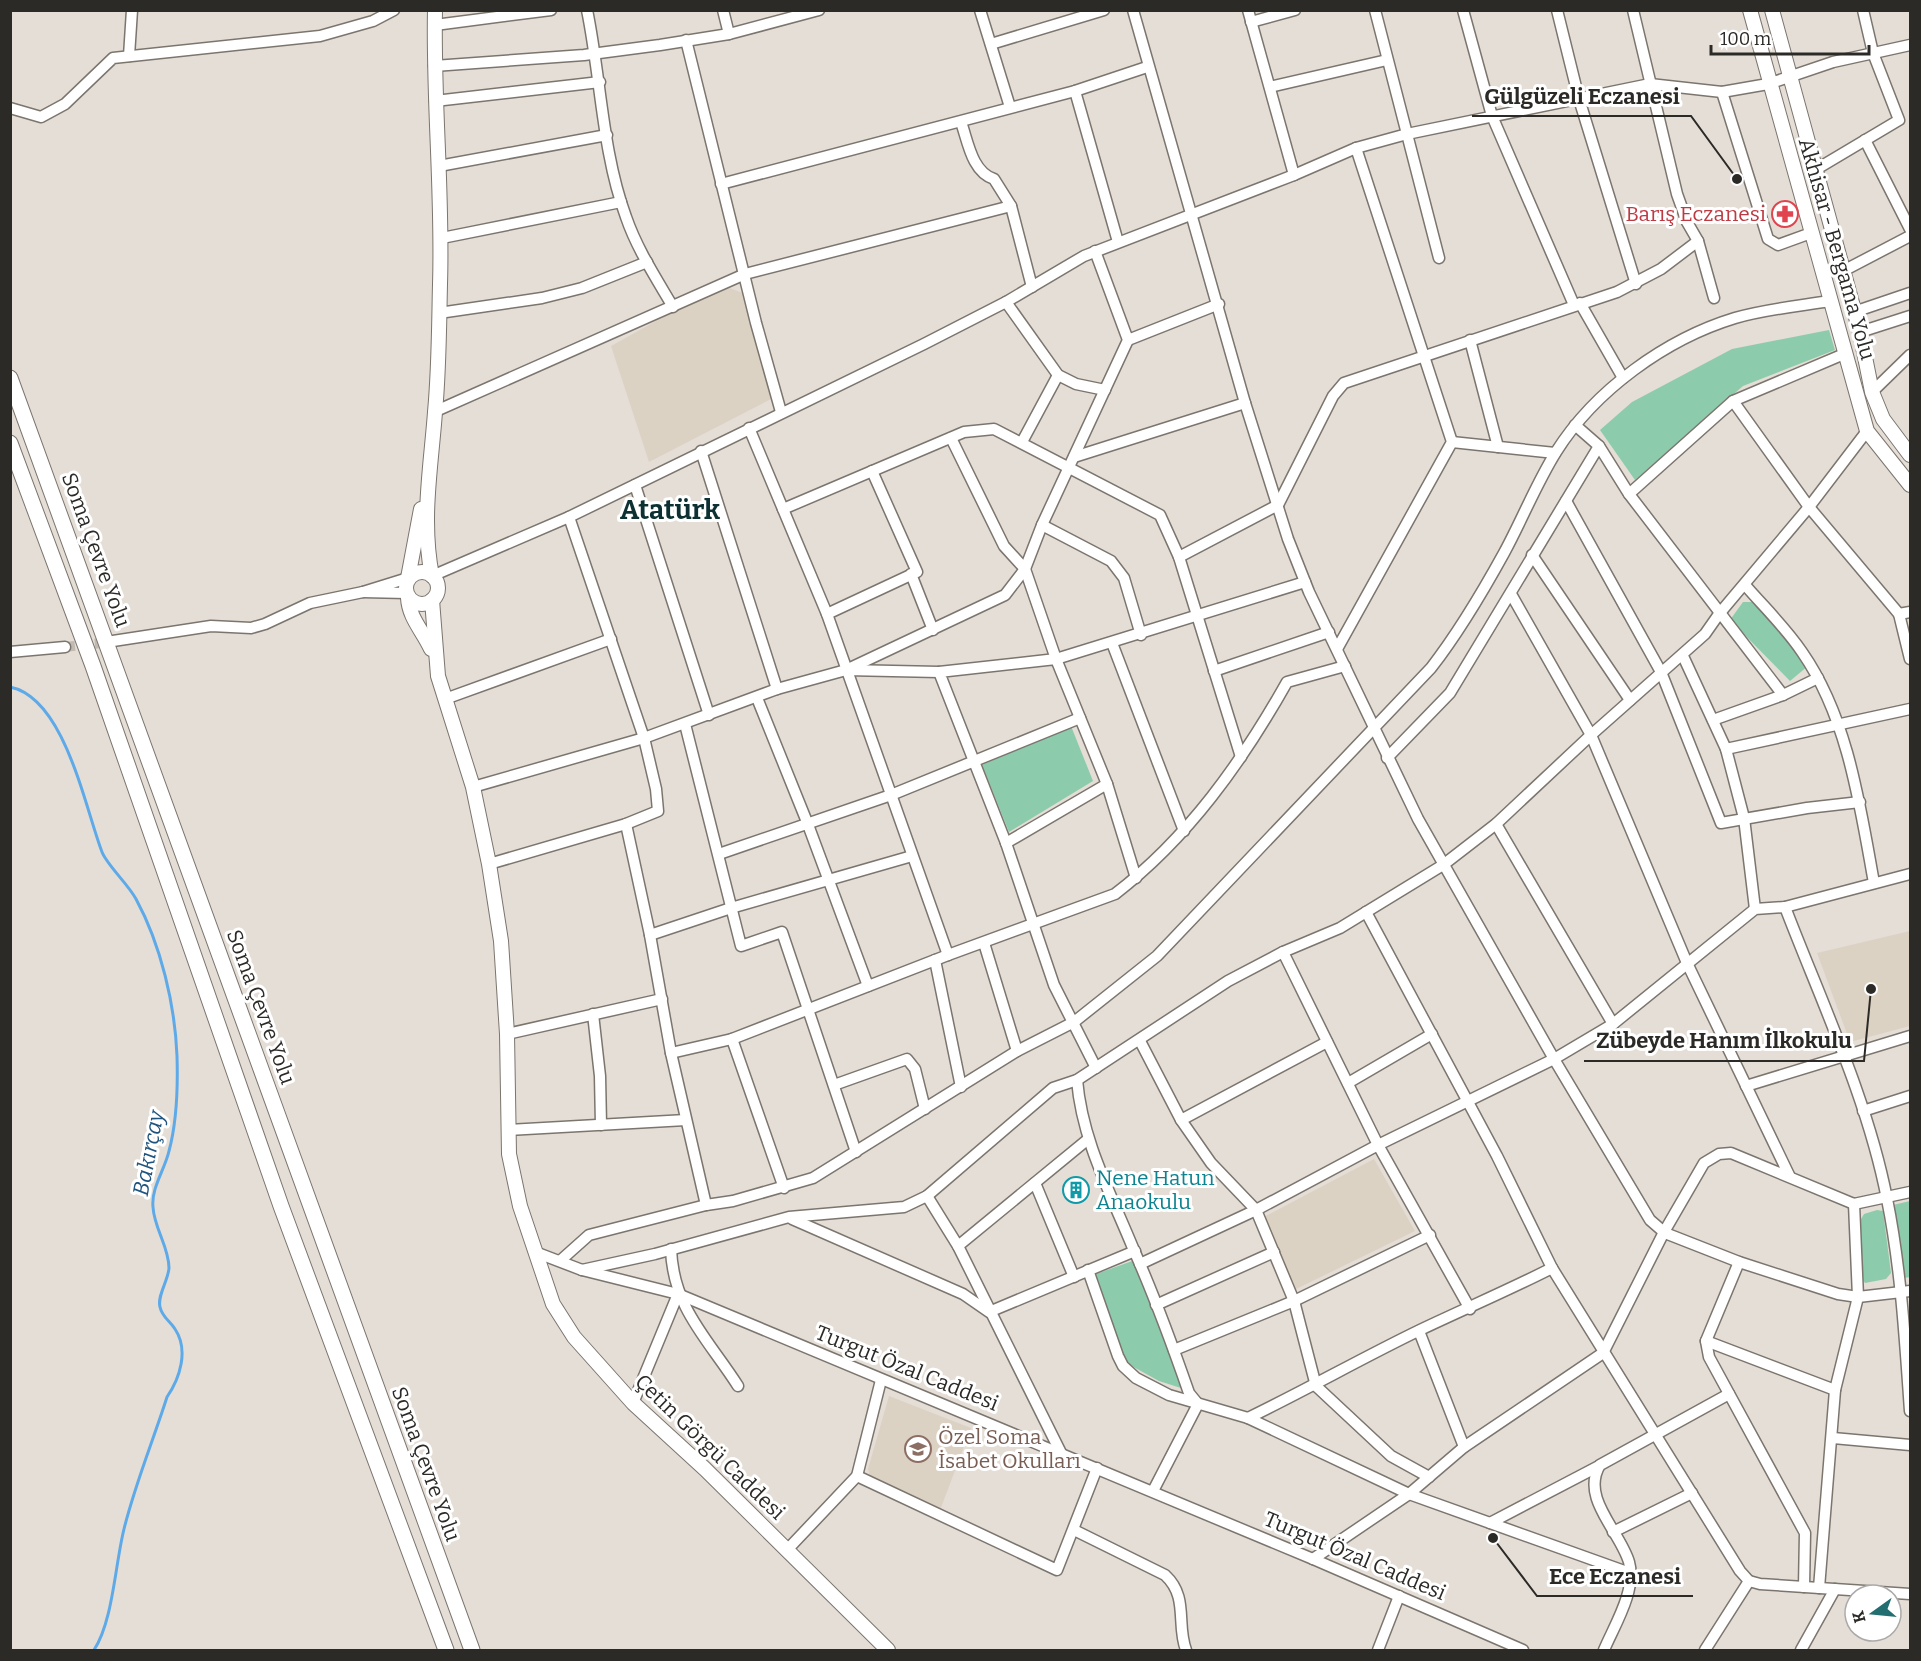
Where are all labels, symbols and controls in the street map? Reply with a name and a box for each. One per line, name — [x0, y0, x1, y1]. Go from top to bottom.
scale bar — [1711, 18, 1868, 56]
text: 100 m — [1720, 28, 1771, 50]
callout: Gülgüzeli Eczanesi — [1472, 76, 1691, 116]
text: Gülgüzeli Eczanesi — [1484, 83, 1680, 110]
street label: Akhisar - Bergama Yolu — [1793, 135, 1881, 363]
pharmacy icon: Barış Eczanesi — [1770, 199, 1800, 229]
place label: Barış Eczanesi — [1626, 201, 1766, 227]
street label: Soma Çevre Yolu — [56, 469, 136, 631]
district label: Atatürk — [620, 494, 720, 526]
street label: Soma Çevre Yolu — [221, 926, 301, 1088]
callout: Zübeyde Hanım İlkokulu — [1584, 1021, 1864, 1061]
text: Zübeyde Hanım İlkokulu — [1596, 1027, 1852, 1054]
water label: Bakırçay — [127, 1106, 170, 1198]
place label: Nene Hatun Anaokulu — [1096, 1165, 1215, 1215]
building icon: Nene Hatun Anaokulu — [1061, 1175, 1091, 1205]
street label: Turgut Özal Caddesi — [812, 1319, 1002, 1417]
street label: Çetin Görgü Caddesi — [630, 1369, 790, 1525]
street label: Soma Çevre Yolu — [386, 1383, 466, 1545]
place label: Özel Soma İsabet Okulları — [938, 1424, 1081, 1474]
school or university icon: Özel Soma İsabet Okulları — [903, 1434, 933, 1464]
street label: Turgut Özal Caddesi — [1260, 1506, 1450, 1606]
callout: Ece Eczanesi — [1537, 1556, 1693, 1596]
text: Ece Eczanesi — [1549, 1563, 1681, 1590]
north arrow — [1843, 1583, 1903, 1643]
text: K — [1848, 1608, 1870, 1625]

